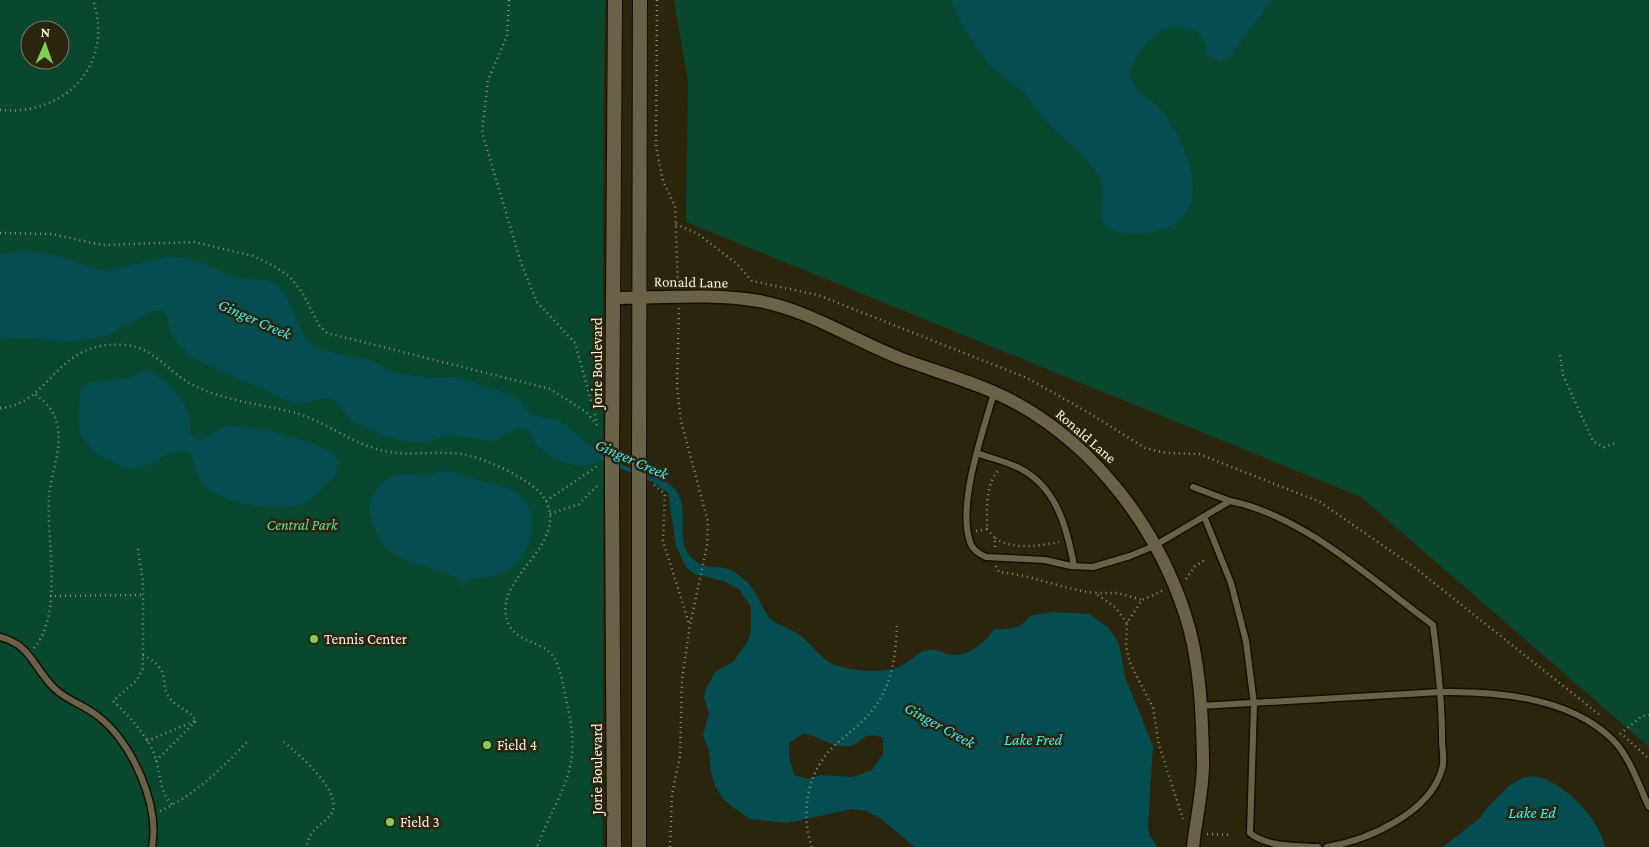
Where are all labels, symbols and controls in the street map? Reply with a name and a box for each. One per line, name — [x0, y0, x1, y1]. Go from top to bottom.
north arrow — [20, 20, 70, 70]
text: N — [40, 24, 51, 40]
street label: Ronald Lane — [654, 273, 729, 291]
water label: Ginger Creek — [215, 295, 295, 344]
street label: Jorie Boulevard — [589, 317, 606, 411]
street label: Ronald Lane — [1053, 406, 1120, 467]
water label: Ginger Creek — [592, 435, 672, 484]
park label: Central Park — [267, 517, 339, 533]
place label: Tennis Center — [324, 631, 408, 647]
marker: Tennis Center — [308, 633, 320, 645]
water label: Ginger Creek — [901, 699, 979, 753]
street label: Jorie Boulevard — [589, 723, 606, 817]
water label: Lake Fred — [1004, 731, 1063, 748]
place label: Field 4 — [497, 737, 537, 753]
marker: Field 4 — [481, 739, 493, 751]
water label: Lake Ed — [1508, 804, 1556, 821]
place label: Field 3 — [400, 814, 440, 830]
marker: Field 3 — [384, 816, 396, 828]

